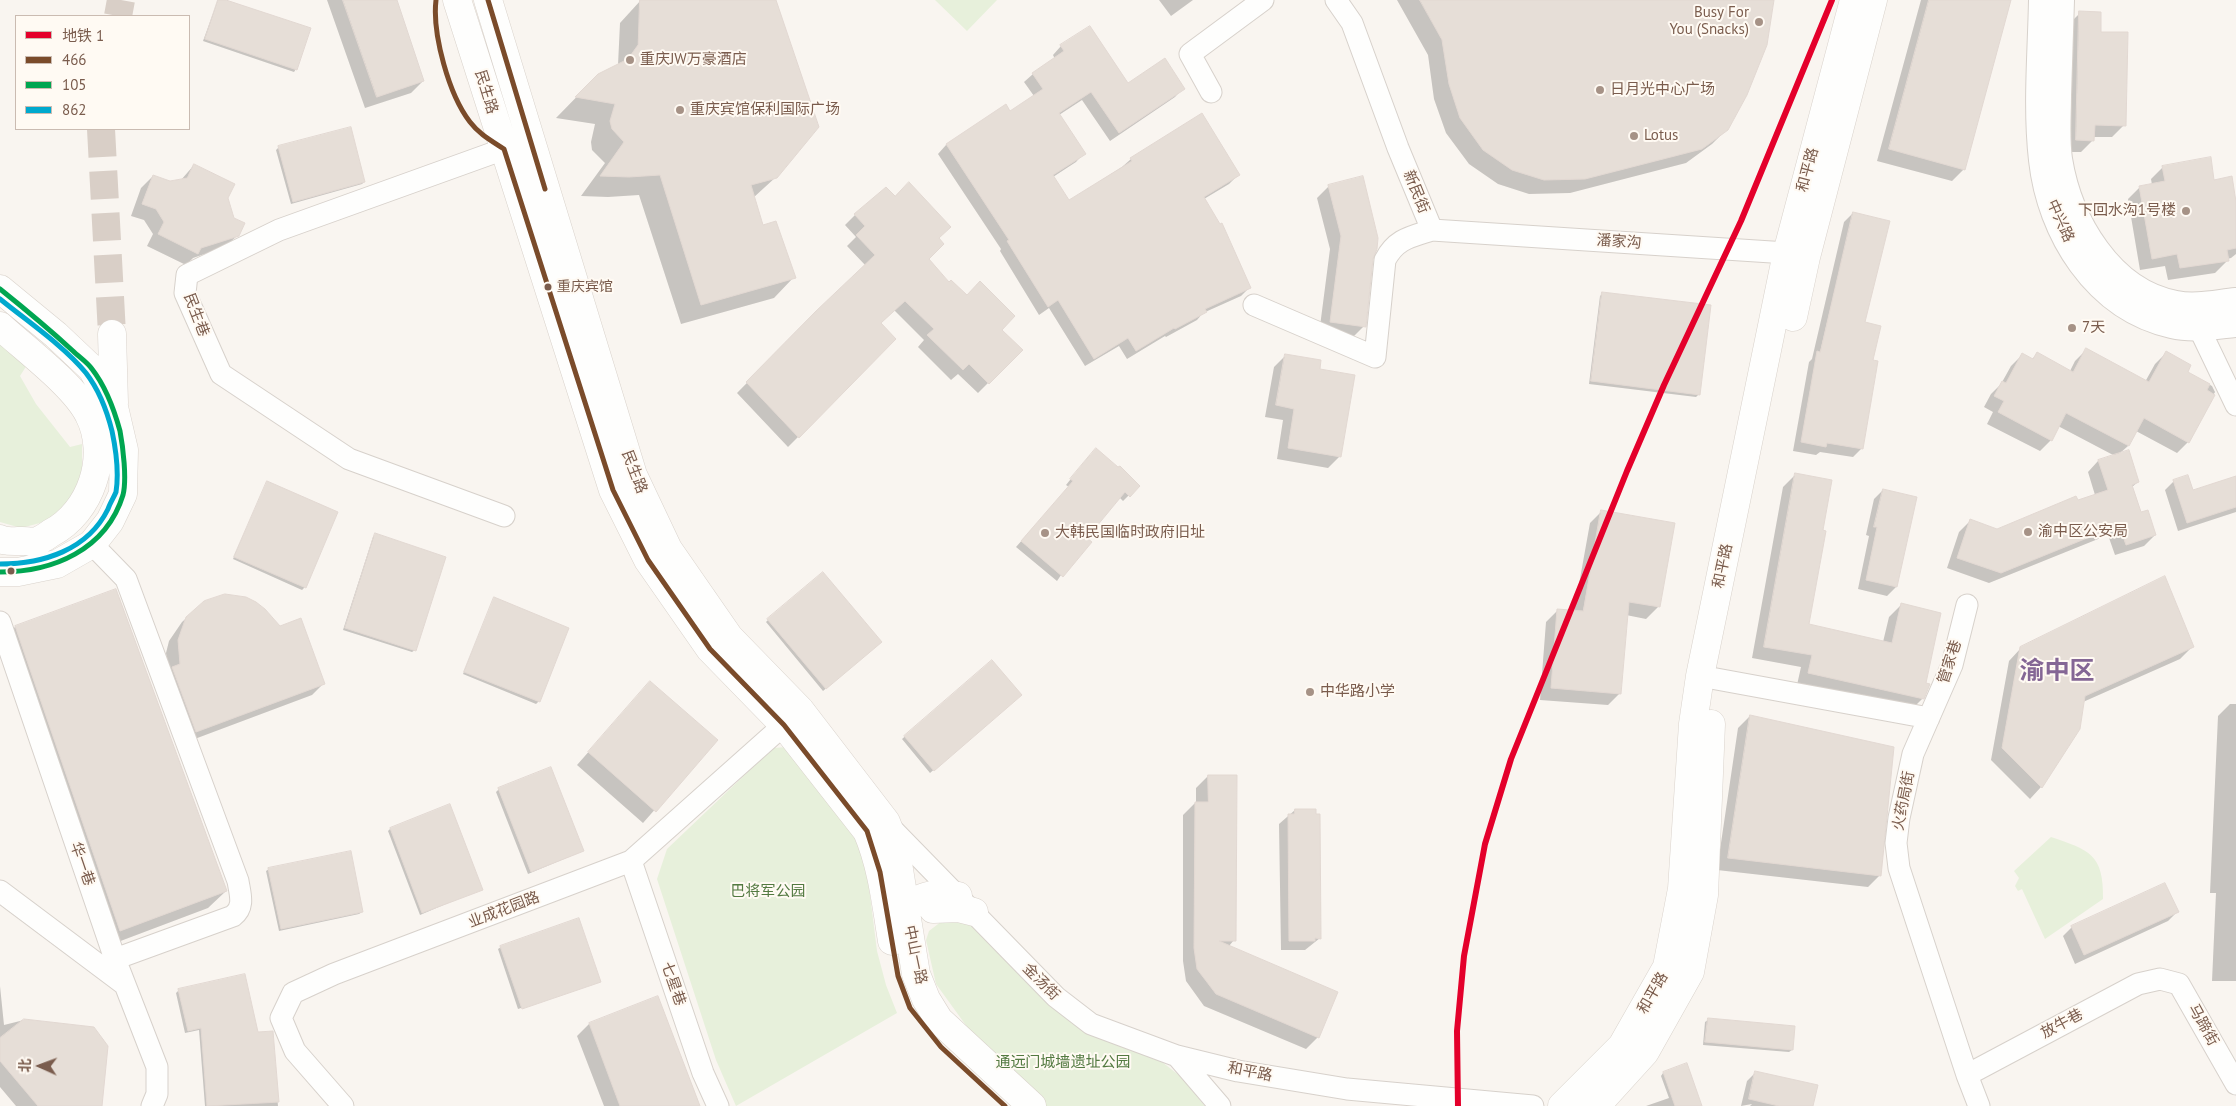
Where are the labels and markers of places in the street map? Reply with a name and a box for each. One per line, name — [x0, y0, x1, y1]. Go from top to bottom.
place label: Busy For You (Snacks) — [1670, 4, 1749, 39]
marker: Busy For You (Snacks) — [1753, 16, 1765, 28]
place label: 重庆JW万豪酒店 — [640, 51, 747, 69]
marker: 重庆JW万豪酒店 — [624, 54, 636, 66]
place label: 日月光中心广场 — [1610, 81, 1715, 99]
marker: 日月光中心广场 — [1594, 84, 1606, 96]
place label: 重庆宾馆保利国际广场 — [690, 101, 840, 119]
marker: 重庆宾馆保利国际广场 — [674, 104, 686, 116]
place label: Lotus — [1644, 127, 1678, 145]
marker: Lotus — [1628, 130, 1640, 142]
place label: 下回水沟1号楼 — [2078, 202, 2176, 220]
marker: 下回水沟1号楼 — [2180, 205, 2192, 217]
place label: 重庆宾馆 — [557, 279, 613, 295]
marker: 重庆宾馆 — [543, 282, 553, 292]
place label: 7天 — [2082, 319, 2105, 337]
marker: 7天 — [2066, 322, 2078, 334]
place label: 渝中区公安局 — [2038, 523, 2128, 541]
place label: 大韩民国临时政府旧址 — [1055, 524, 1205, 542]
marker: 渝中区公安局 — [2022, 526, 2034, 538]
marker: 大韩民国临时政府旧址 — [1039, 527, 1051, 539]
unlabelled marker — [6, 566, 16, 576]
place label: 中华路小学 — [1320, 683, 1395, 701]
marker: 中华路小学 — [1304, 686, 1316, 698]

